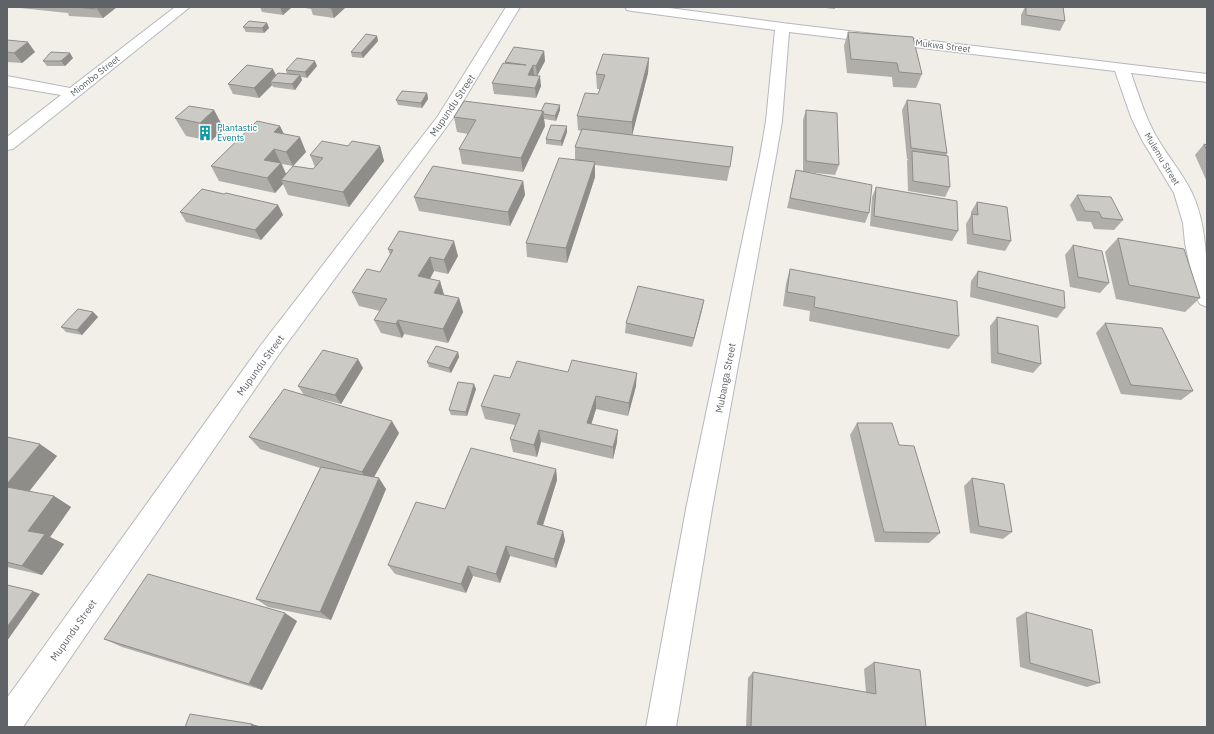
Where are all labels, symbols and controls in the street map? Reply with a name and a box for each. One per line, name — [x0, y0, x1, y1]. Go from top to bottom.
street label: Mukwa Street — [915, 37, 971, 54]
street label: Miombo Street — [68, 53, 122, 98]
street label: Mupundu Street — [427, 71, 478, 139]
place label: Plantastic Events — [217, 122, 258, 143]
building icon: Plantastic Events — [196, 124, 214, 142]
street label: Mulemu Street — [1142, 130, 1182, 187]
street label: Mupundu Street — [234, 332, 287, 398]
street label: Mubanga Street — [712, 342, 739, 414]
street label: Mupundu Street — [47, 597, 100, 664]

